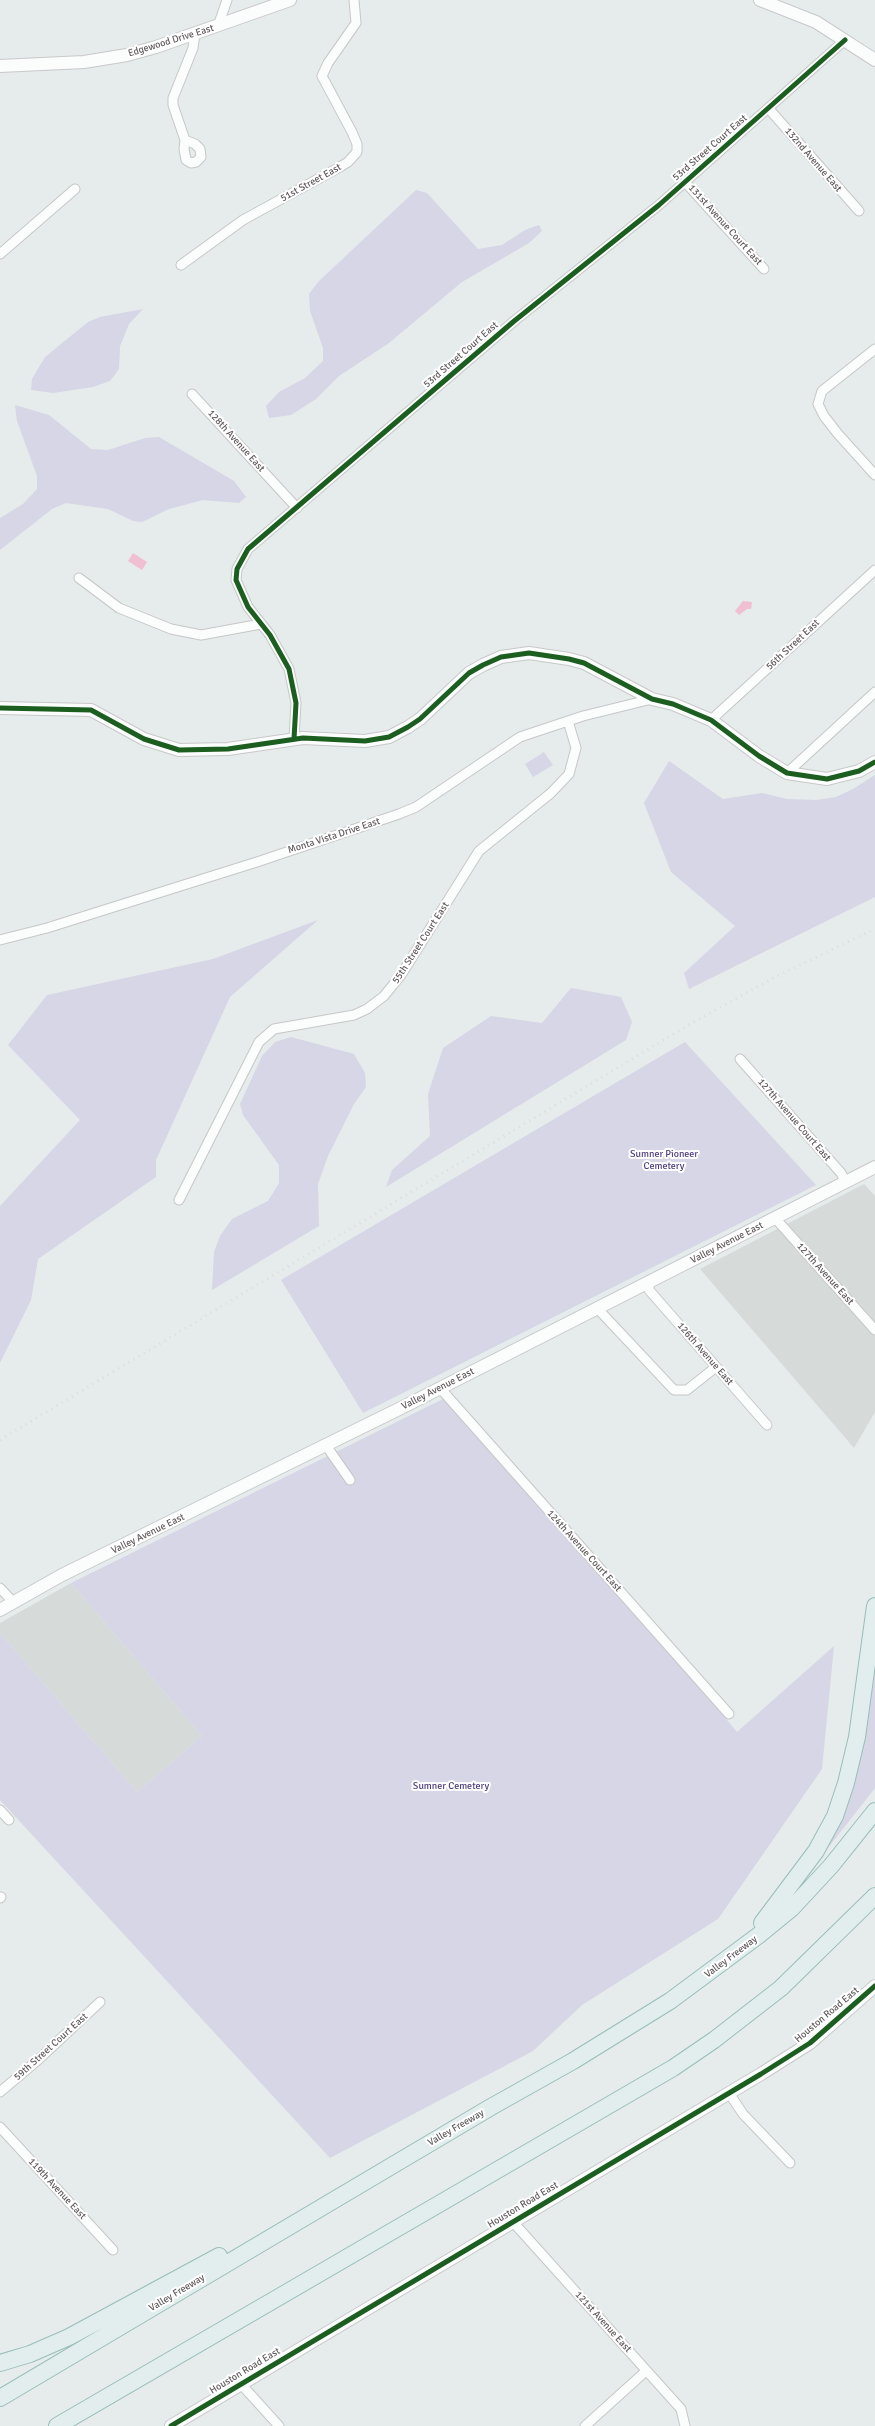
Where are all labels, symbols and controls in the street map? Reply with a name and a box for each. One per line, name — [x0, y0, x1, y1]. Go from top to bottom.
street label: Edgewood Drive East — [127, 22, 215, 60]
street label: 53rd Street Court East — [670, 112, 750, 184]
street label: 132nd Avenue East — [782, 125, 844, 195]
street label: 51st Street East — [279, 161, 343, 205]
street label: 131st Avenue Court East — [686, 182, 764, 268]
street label: 53rd Street Court East — [421, 319, 501, 391]
street label: 128th Avenue East — [205, 407, 267, 475]
street label: 56th Street East — [764, 617, 822, 673]
street label: Monta Vista Drive East — [286, 815, 382, 857]
street label: 55th Street Court East — [390, 900, 452, 986]
street label: 127th Avenue Court East — [755, 1076, 833, 1164]
park label: Sumner Pioneer Cemetery — [630, 1148, 698, 1172]
street label: Valley Avenue East — [689, 1220, 765, 1266]
street label: 127th Avenue East — [794, 1240, 856, 1308]
street label: 126th Avenue East — [674, 1320, 736, 1388]
street label: Valley Avenue East — [400, 1366, 476, 1412]
street label: 124th Avenue Court East — [544, 1508, 624, 1594]
street label: Valley Avenue East — [109, 1511, 187, 1557]
park label: Sumner Cemetery — [413, 1780, 489, 1792]
street label: Valley Freeway — [702, 1933, 760, 1981]
street label: Houston Road East — [792, 1985, 862, 2045]
street label: 59th Street Court East — [12, 2011, 90, 2083]
street label: Valley Freeway — [426, 2107, 486, 2149]
street label: 119th Avenue East — [26, 2156, 88, 2222]
street label: Houston Road East — [486, 2179, 560, 2231]
street label: Valley Freeway — [147, 2272, 207, 2314]
street label: 121st Avenue East — [572, 2289, 634, 2355]
street label: Houston Road East — [208, 2345, 282, 2397]

